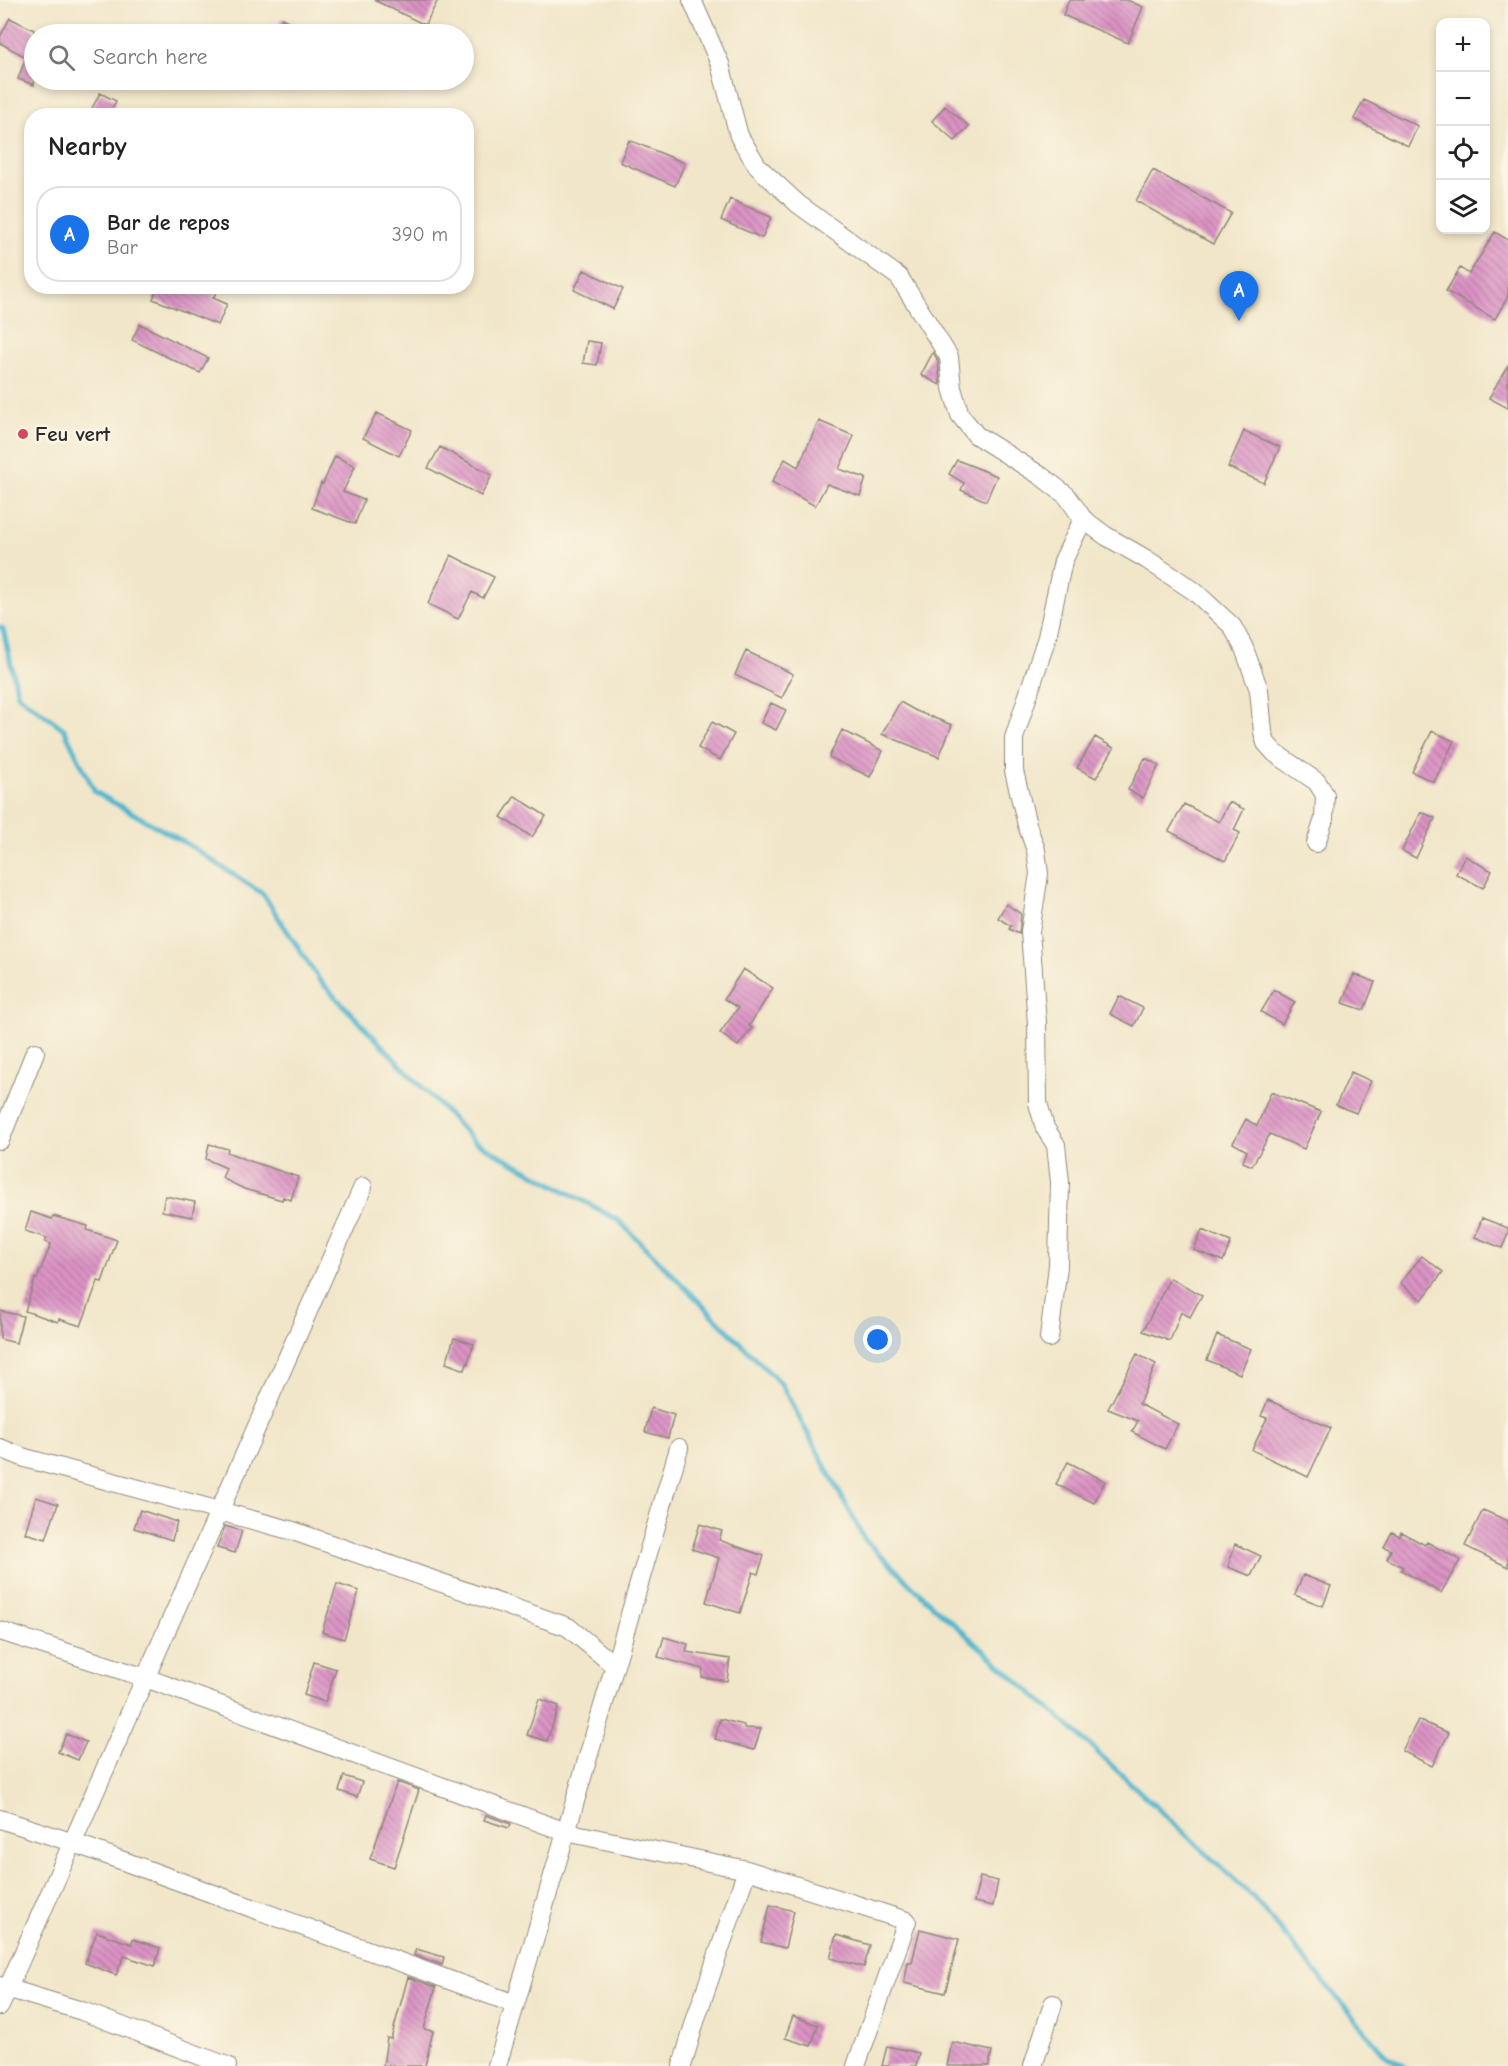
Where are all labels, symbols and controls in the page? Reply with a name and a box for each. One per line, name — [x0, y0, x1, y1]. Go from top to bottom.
map controls — [1436, 18, 1490, 234]
button: + — [1436, 18, 1490, 72]
search box — [24, 24, 474, 90]
icon: search — [45, 41, 78, 74]
text: Search here — [93, 44, 208, 70]
button: − — [1436, 72, 1490, 126]
button: locate — [1436, 126, 1490, 180]
text: Nearby — [48, 132, 127, 162]
button: layers — [1436, 180, 1490, 234]
text: Bar de repos — [107, 210, 230, 236]
text: A — [64, 223, 75, 246]
text: 390 m — [392, 223, 448, 246]
text: Bar — [107, 236, 138, 259]
pin: A — [1220, 272, 1258, 321]
place label: Feu vert — [35, 422, 111, 446]
marker: Feu vert — [16, 427, 30, 441]
your location — [863, 1325, 892, 1354]

